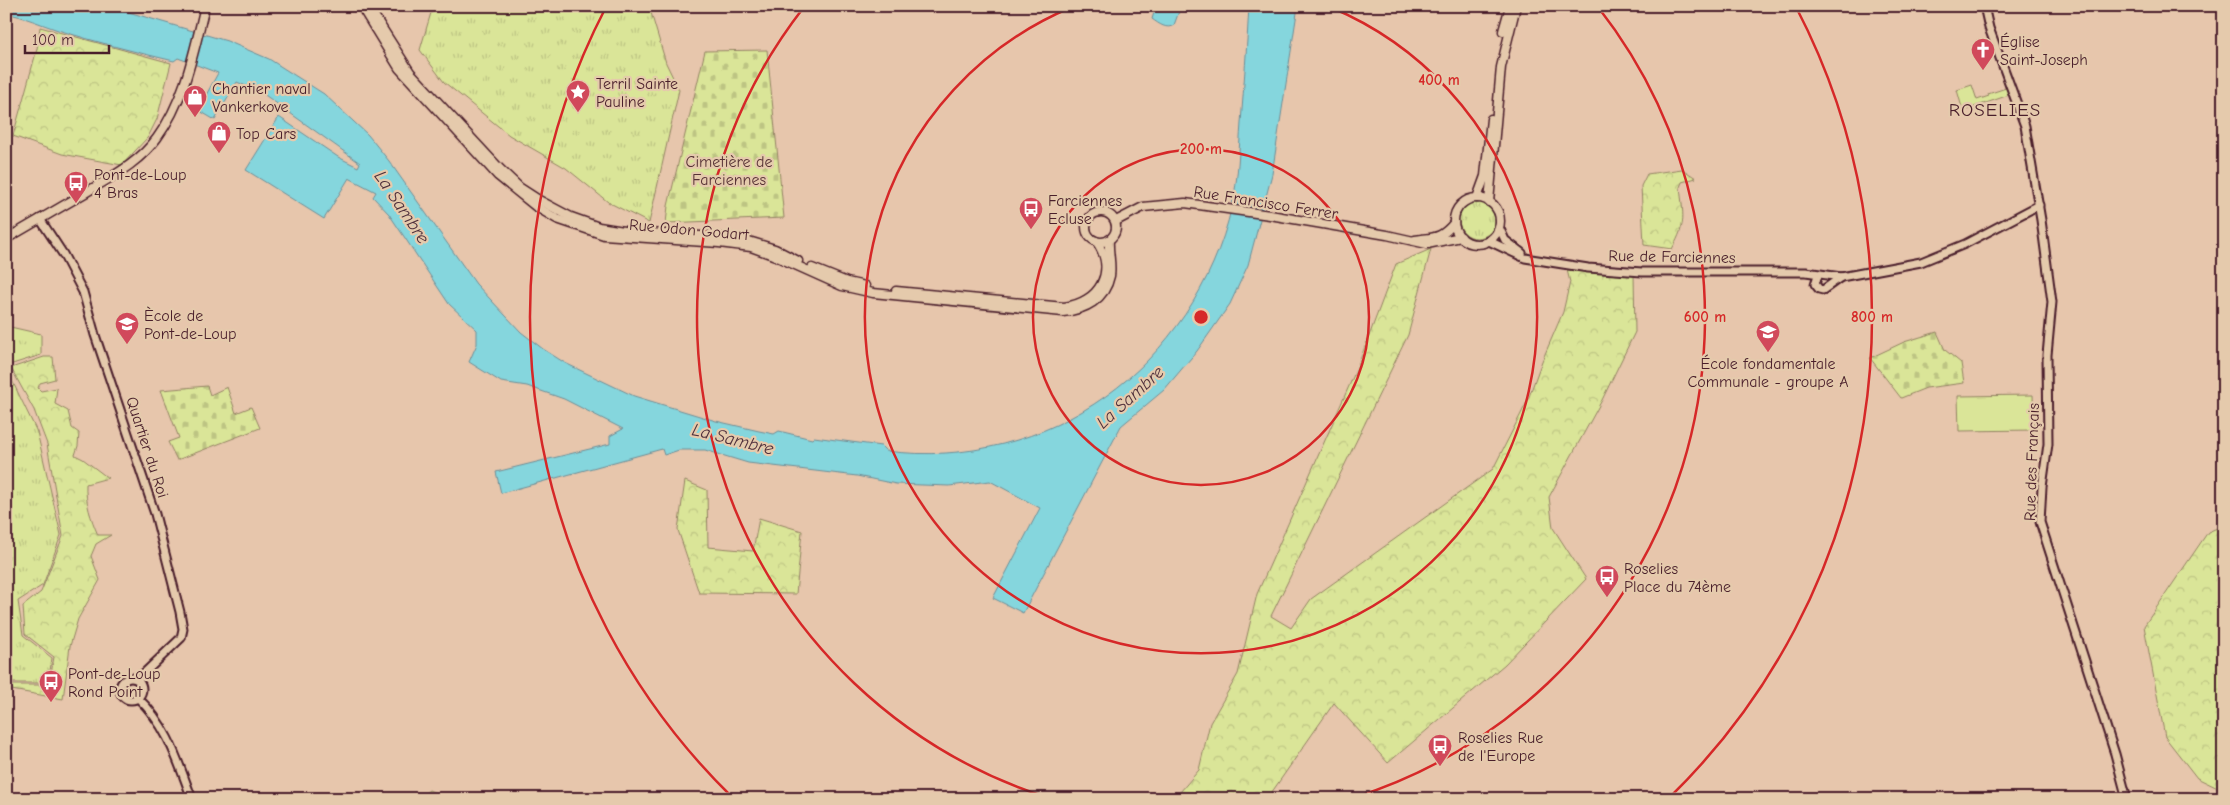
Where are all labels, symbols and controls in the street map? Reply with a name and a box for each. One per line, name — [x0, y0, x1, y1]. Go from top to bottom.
scale bar — [25, 22, 109, 54]
text: 100 m — [32, 31, 74, 49]
place label: Église Saint-Joseph — [2000, 32, 2088, 69]
church icon: Église Saint-Joseph — [1970, 37, 1996, 71]
text: 400 m — [1418, 71, 1460, 89]
place label: Terril Sainte Pauline — [596, 75, 678, 111]
place icon: Terril Sainte Pauline — [565, 79, 591, 113]
place label: Chantier naval Vankerkove — [212, 80, 311, 116]
shop icon: Chantier naval Vankerkove — [182, 84, 208, 118]
district label: ROSELIES — [1949, 99, 2041, 121]
shop icon: Top Cars — [206, 120, 232, 154]
place label: Top Cars — [236, 125, 297, 143]
text: 200 m — [1180, 140, 1222, 158]
park label: Cimetière de Farciennes — [686, 153, 772, 189]
place label: Pont-de-Loup 4 Bras — [94, 166, 186, 202]
water label: La Sambre — [370, 167, 434, 248]
bus stop icon: Pont-de-Loup 4 Bras — [63, 170, 89, 204]
street label: Rue Francisco Ferrer — [1192, 183, 1340, 223]
place label: Farciennes Ecluse — [1048, 192, 1123, 228]
bus stop icon: Farciennes Ecluse — [1018, 196, 1044, 230]
street label: Rue Odon Godart — [628, 216, 750, 244]
street label: Rue de Farciennes — [1608, 247, 1736, 267]
place label: Ècole de Pont-de-Loup — [144, 306, 236, 343]
centre of rings — [1192, 308, 1210, 326]
text: 600 m — [1684, 308, 1726, 326]
text: 800 m — [1851, 308, 1893, 326]
school or university icon: Ècole de Pont-de-Loup — [114, 311, 140, 345]
school or university icon: École fondamentale Communale - groupe A — [1755, 319, 1781, 353]
place label: École fondamentale Communale - groupe A — [1687, 354, 1849, 391]
water label: La Sambre — [1092, 362, 1168, 433]
street label: Quartier du Roi — [122, 394, 172, 500]
street label: Rue des Français — [2021, 402, 2043, 521]
water label: La Sambre — [690, 419, 776, 460]
place label: Roselies Place du 74ème — [1624, 560, 1731, 596]
bus stop icon: Roselies Place du 74ème — [1594, 564, 1620, 598]
place label: Pont-de-Loup Rond Point — [68, 665, 160, 701]
bus stop icon: Pont-de-Loup Rond Point — [38, 669, 64, 703]
place label: Roselies Rue de l'Europe — [1458, 729, 1543, 765]
bus stop icon: Roselies Rue de l'Europe — [1427, 733, 1453, 767]

